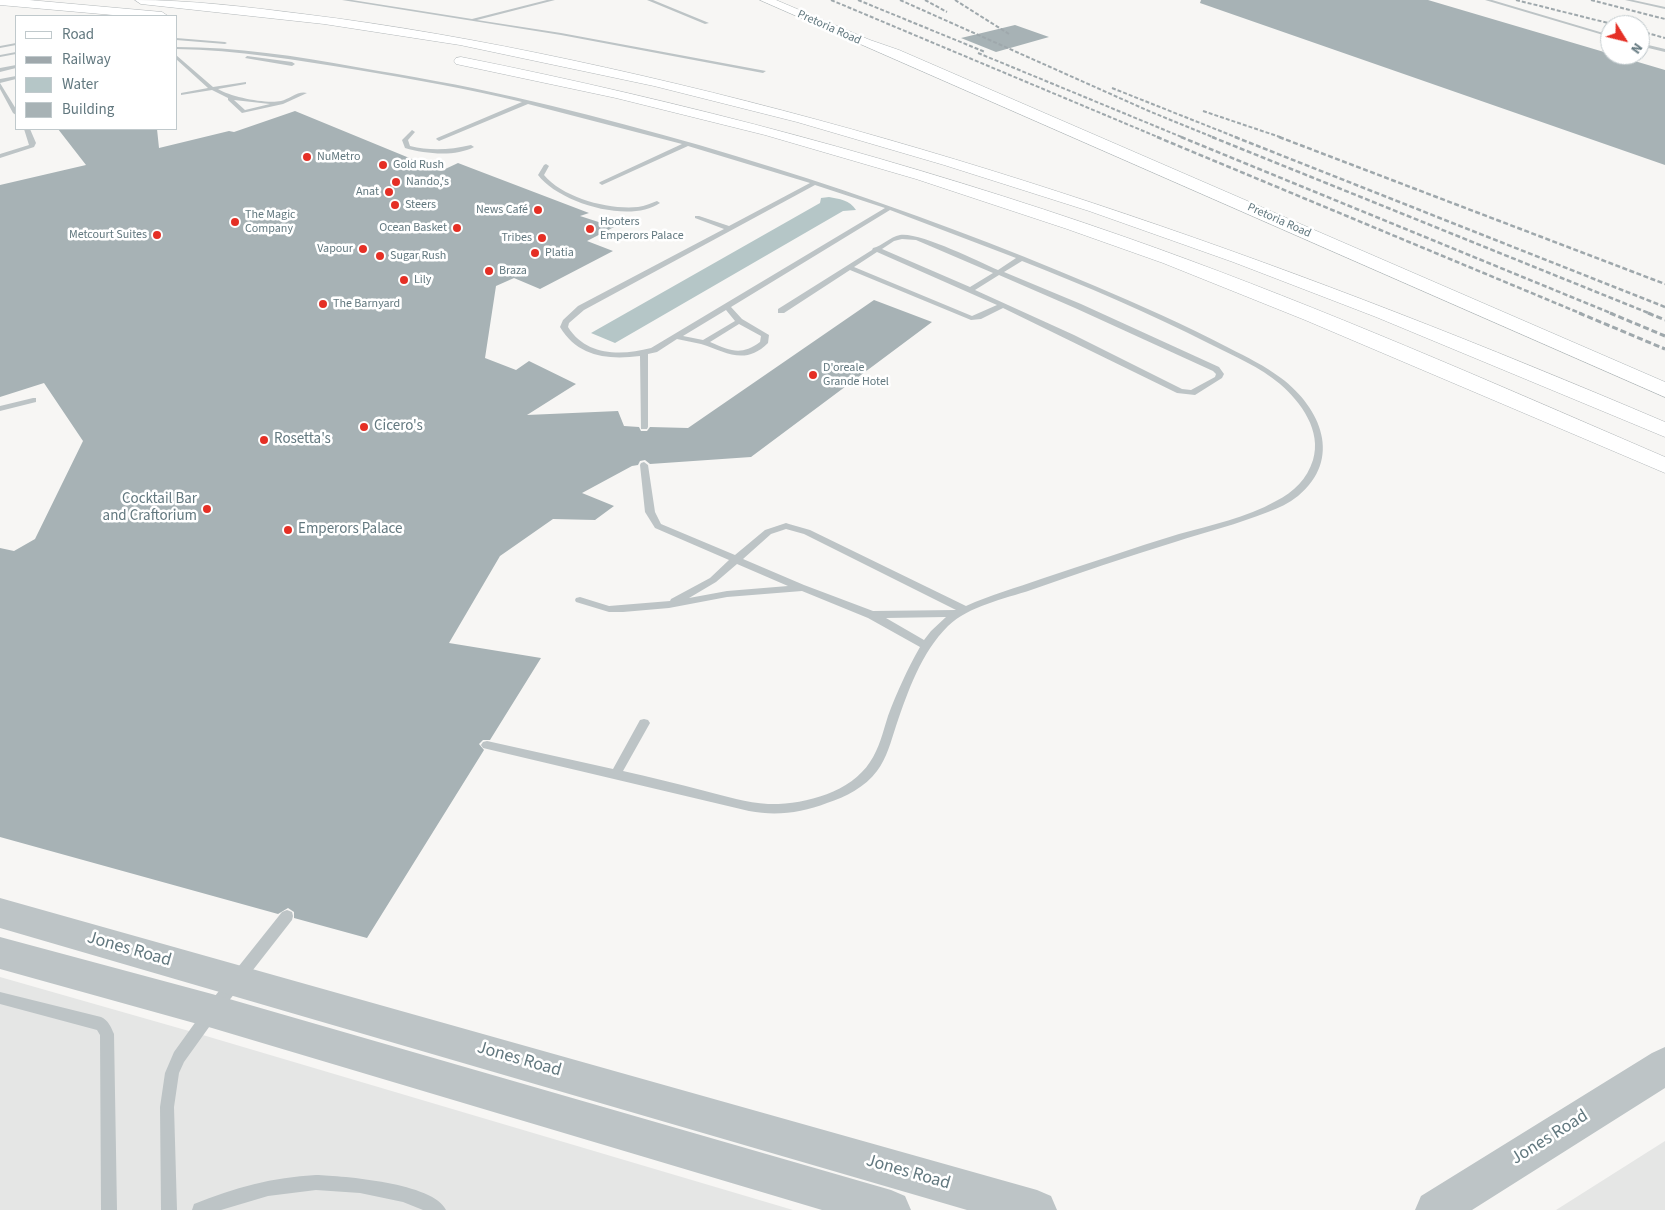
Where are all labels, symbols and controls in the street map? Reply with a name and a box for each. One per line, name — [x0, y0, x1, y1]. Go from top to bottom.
street label: Pretoria Road — [795, 8, 863, 48]
legend — [15, 15, 178, 130]
north arrow — [1600, 15, 1650, 65]
text: Road — [62, 24, 94, 45]
text: N — [1625, 39, 1647, 58]
text: Railway — [62, 49, 111, 70]
text: Water — [62, 74, 98, 95]
text: Building — [62, 99, 114, 120]
place label: NuMetro — [317, 150, 360, 164]
marker: NuMetro — [301, 151, 313, 163]
place label: Gold Rush — [393, 158, 444, 172]
marker: Gold Rush — [377, 159, 389, 171]
place label: Nando,'s — [406, 175, 449, 189]
marker: Nando,'s — [390, 176, 402, 188]
place label: Anat — [356, 185, 379, 199]
marker: Anat — [383, 186, 395, 198]
place label: Steers — [405, 198, 436, 212]
marker: Steers — [389, 199, 401, 211]
street label: Pretoria Road — [1245, 201, 1313, 241]
place label: News Café — [476, 203, 528, 217]
marker: News Café — [532, 204, 544, 216]
place label: The Magic Company — [245, 208, 296, 236]
place label: Hooters Emperors Palace — [600, 215, 684, 243]
marker: The Magic Company — [229, 216, 241, 228]
place label: Ocean Basket — [379, 221, 447, 235]
marker: Ocean Basket — [451, 222, 463, 234]
marker: Hooters Emperors Palace — [584, 223, 596, 235]
place label: Metcourt Suites — [69, 228, 147, 242]
marker: Metcourt Suites — [151, 229, 163, 241]
place label: Tribes — [501, 231, 532, 245]
marker: Tribes — [536, 232, 548, 244]
place label: Vapour — [317, 242, 353, 256]
marker: Vapour — [357, 243, 369, 255]
place label: Platia — [545, 246, 574, 260]
marker: Platia — [529, 247, 541, 259]
place label: Sugar Rush — [390, 249, 446, 263]
marker: Sugar Rush — [374, 250, 386, 262]
place label: Braza — [499, 264, 527, 278]
marker: Braza — [483, 265, 495, 277]
place label: Lily — [414, 273, 431, 287]
marker: Lily — [398, 274, 410, 286]
place label: The Barnyard — [333, 297, 400, 311]
marker: The Barnyard — [317, 298, 329, 310]
place label: D'oreale Grande Hotel — [823, 361, 889, 389]
marker: D'oreale Grande Hotel — [807, 369, 819, 381]
place label: Cicero's — [374, 418, 423, 436]
marker: Cicero's — [358, 421, 370, 433]
place label: Rosetta's — [274, 431, 331, 449]
marker: Rosetta's — [258, 434, 270, 446]
place label: Cocktail Bar and Craftorium — [103, 491, 197, 526]
marker: Cocktail Bar and Craftorium — [201, 503, 213, 515]
place label: Emperors Palace — [298, 521, 402, 539]
marker: Emperors Palace — [282, 524, 294, 536]
street label: Jones Road — [84, 928, 174, 972]
street label: Jones Road — [474, 1038, 564, 1082]
street label: Jones Road — [1507, 1106, 1593, 1170]
street label: Jones Road — [863, 1151, 953, 1195]

